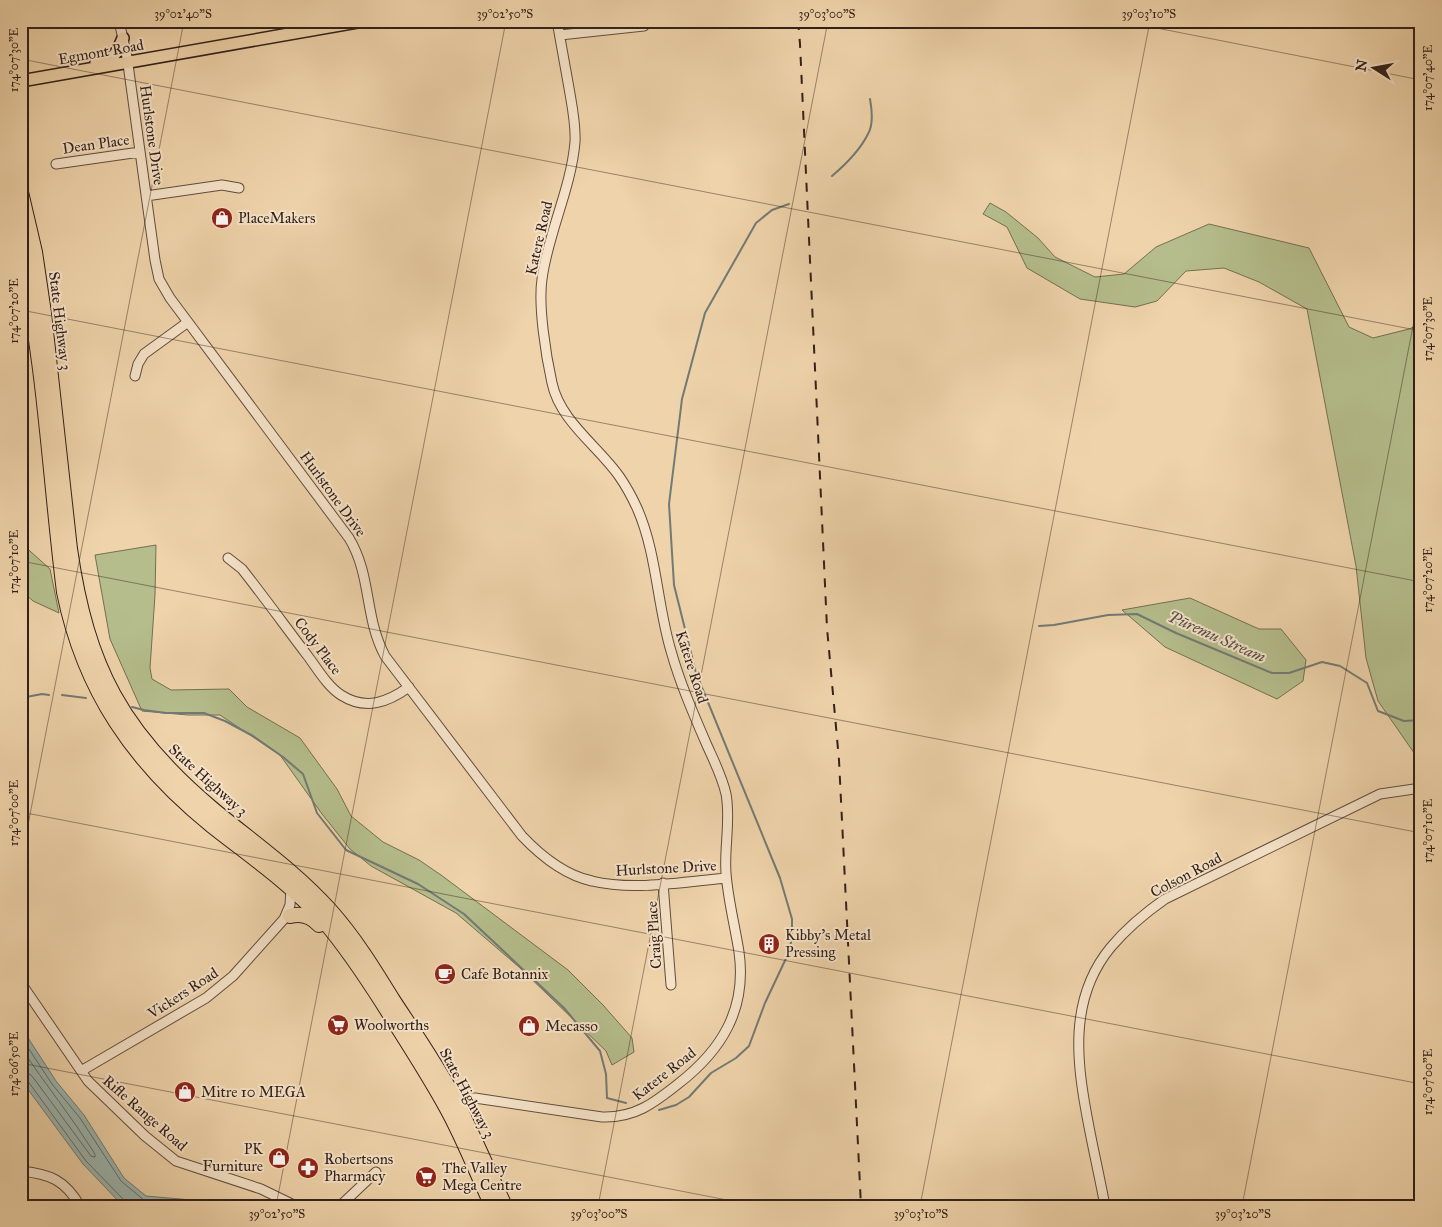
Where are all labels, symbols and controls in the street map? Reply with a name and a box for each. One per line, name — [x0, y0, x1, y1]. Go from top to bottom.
text: 39°02'40"S — [154, 7, 212, 21]
text: 39°02'50"S — [477, 7, 533, 21]
text: 39°03'00"S — [799, 7, 856, 21]
text: 39°03'10"S — [1122, 7, 1176, 21]
text: 174°07'30"E — [7, 27, 21, 92]
street label: Egmont Road — [57, 36, 146, 68]
north arrow — [1350, 42, 1400, 92]
text: 174°07'40"E — [1421, 45, 1435, 111]
text: N — [1352, 58, 1371, 73]
street label: Hurlstone Drive — [136, 84, 168, 186]
street label: Dean Place — [61, 130, 131, 158]
street label: Katere Road — [522, 199, 556, 277]
shop icon: PlaceMakers — [210, 206, 234, 230]
place label: PlaceMakers — [238, 209, 315, 227]
street label: State Highway 3 — [45, 271, 75, 371]
text: 174°07'20"E — [7, 278, 21, 344]
text: 174°07'30"E — [1421, 296, 1435, 361]
street label: Hurlstone Drive — [296, 448, 370, 540]
text: 174°07'10"E — [7, 530, 21, 594]
text: 174°07'20"E — [1421, 547, 1435, 613]
water label: Pūremu Stream — [1165, 606, 1269, 666]
street label: Cody Place — [291, 614, 345, 678]
street label: Katere Road — [672, 628, 712, 706]
street label: State Highway 3 — [165, 740, 251, 820]
text: 174°07'00"E — [7, 779, 21, 846]
text: 174°07'10"E — [1421, 799, 1435, 863]
street label: Colson Road — [1147, 848, 1225, 901]
street label: Hurlstone Drive — [615, 856, 717, 880]
street label: Craig Place — [643, 900, 665, 970]
place label: Kibby's Metal Pressing — [785, 926, 872, 961]
building icon: Kibby's Metal Pressing — [757, 932, 781, 956]
cafe icon: Cafe Botannix — [433, 962, 457, 986]
street label: Vickers Road — [144, 963, 222, 1023]
place label: Cafe Botannix — [461, 965, 549, 983]
supermarket icon: Woolworths — [326, 1013, 350, 1037]
shop icon: Mecasso — [517, 1014, 541, 1038]
place label: Woolworths — [354, 1016, 429, 1034]
place label: Mecasso — [545, 1017, 598, 1035]
text: 174°06'50"E — [7, 1031, 21, 1096]
street label: Katere Road — [629, 1043, 700, 1104]
street label: State Highway 3 — [436, 1045, 498, 1141]
text: 174°07'00"E — [1421, 1048, 1435, 1115]
street label: Rifle Range Road — [99, 1071, 191, 1155]
shop icon: Mitre 10 MEGA — [173, 1080, 197, 1104]
place label: Mitre 10 MEGA — [201, 1083, 306, 1101]
place label: PK Furniture — [203, 1140, 263, 1175]
shop icon: PK Furniture — [267, 1146, 291, 1170]
place label: Robertsons Pharmacy — [324, 1150, 393, 1185]
pharmacy icon: Robertsons Pharmacy — [296, 1156, 320, 1180]
place label: The Valley Mega Centre — [442, 1159, 522, 1194]
supermarket icon: The Valley Mega Centre — [414, 1165, 438, 1189]
text: 39°02'50"S — [249, 1207, 305, 1221]
text: 39°03'00"S — [571, 1207, 628, 1221]
text: 39°03'10"S — [894, 1207, 948, 1221]
text: 39°03'20"S — [1215, 1207, 1271, 1221]

